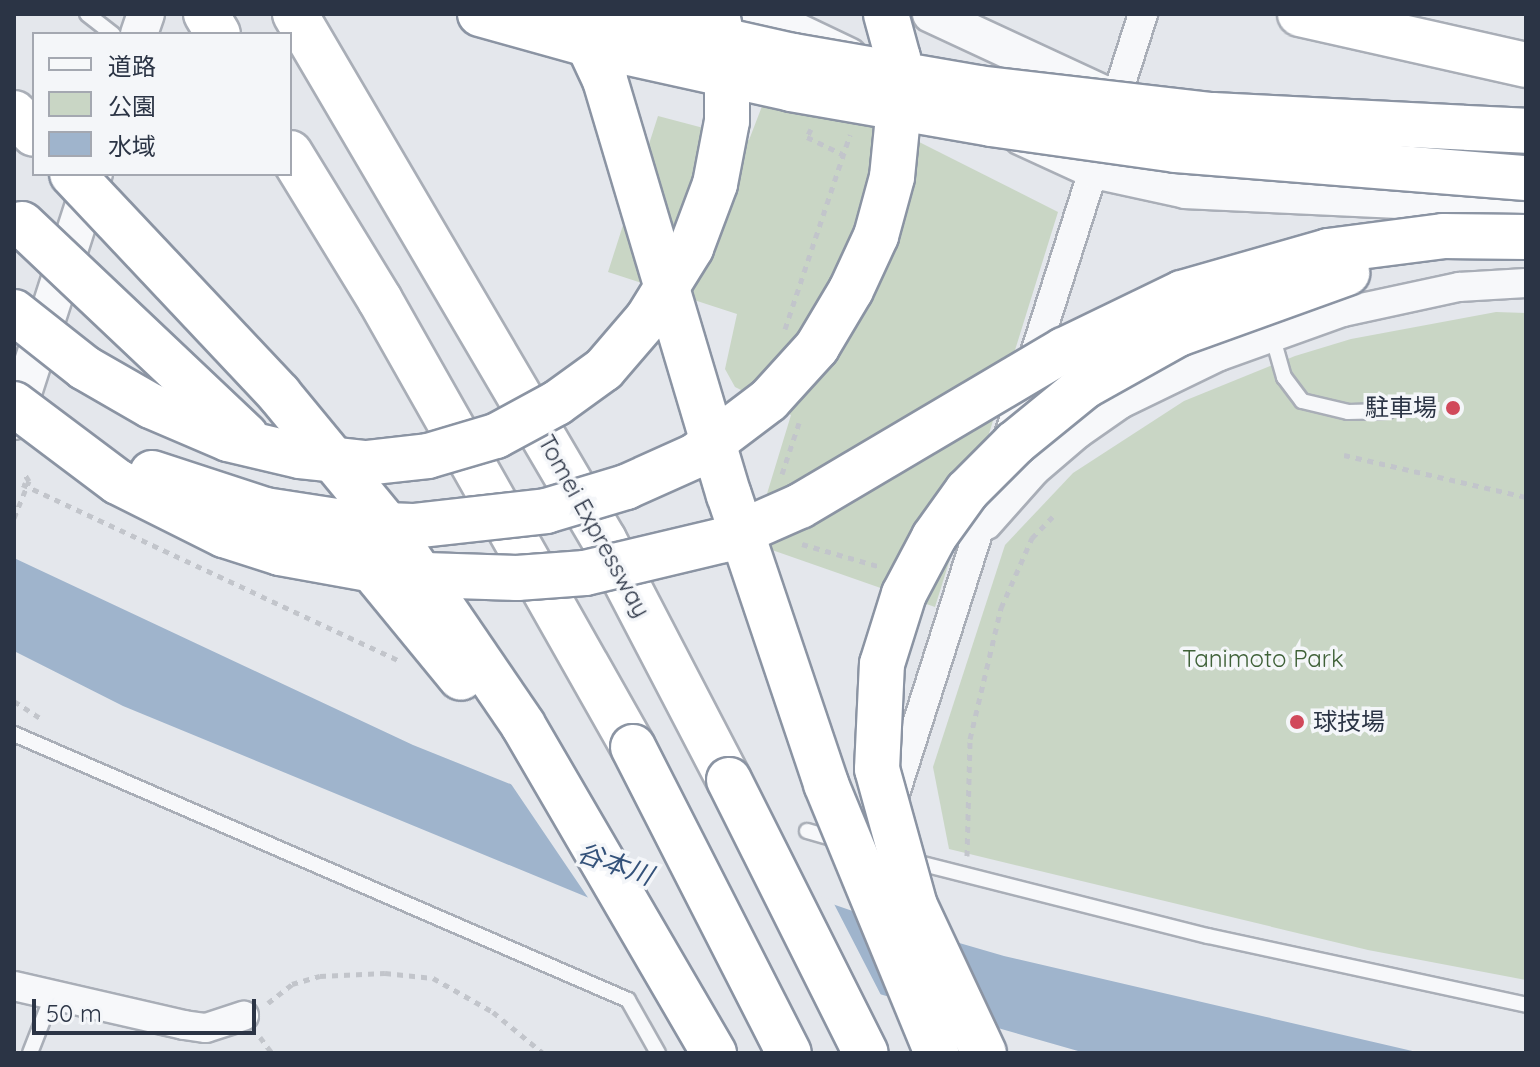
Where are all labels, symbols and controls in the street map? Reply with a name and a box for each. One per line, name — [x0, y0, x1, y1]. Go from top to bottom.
legend — [32, 32, 292, 176]
text: 道路 — [108, 51, 156, 81]
text: 公園 — [108, 91, 156, 121]
text: 水域 — [108, 131, 156, 161]
place label: 駐車場 — [1365, 394, 1437, 422]
marker: 駐車場 — [1444, 399, 1462, 417]
street label: Tomei Expressway — [532, 430, 656, 622]
park label: Tanimoto Park — [1182, 645, 1344, 673]
place label: 球技場 — [1313, 708, 1385, 736]
marker: 球技場 — [1288, 713, 1306, 731]
water label: 谷本川 — [573, 837, 657, 891]
scale bar — [36, 983, 260, 1033]
text: 50 m — [46, 998, 102, 1028]

